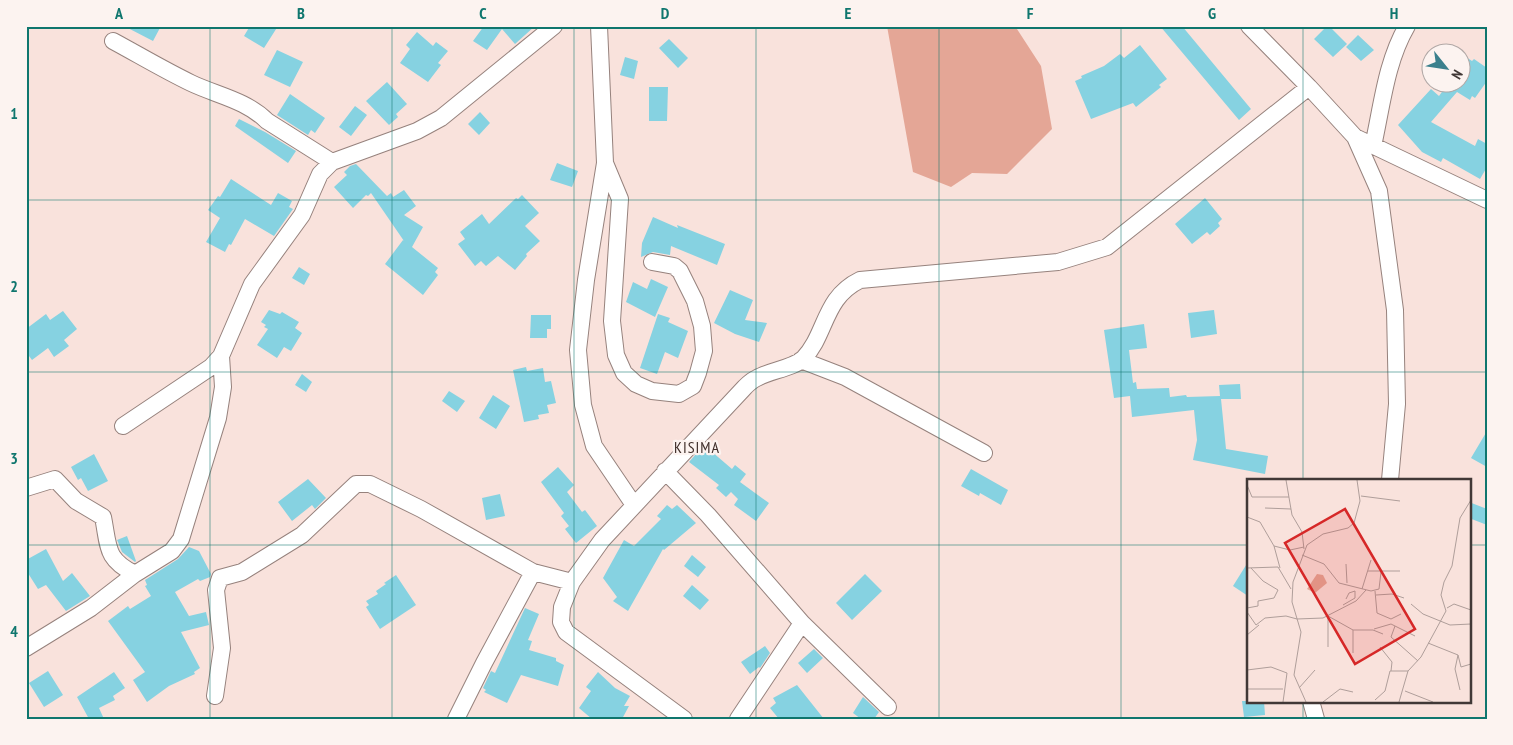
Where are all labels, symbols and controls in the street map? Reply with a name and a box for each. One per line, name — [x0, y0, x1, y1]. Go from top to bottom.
text: A — [114, 3, 124, 23]
text: B — [297, 3, 305, 23]
text: C — [479, 3, 487, 23]
text: D — [661, 3, 670, 23]
text: E — [845, 3, 852, 23]
text: F — [1027, 3, 1034, 23]
text: G — [1208, 3, 1216, 23]
text: H — [1390, 3, 1398, 23]
north arrow — [1420, 42, 1470, 92]
text: N — [1448, 67, 1467, 82]
text: 1 — [10, 103, 18, 123]
text: 2 — [10, 276, 18, 296]
district label: KISIMA — [674, 437, 720, 457]
text: 3 — [10, 448, 18, 468]
inset map — [1247, 479, 1470, 702]
text: 4 — [10, 621, 18, 641]

